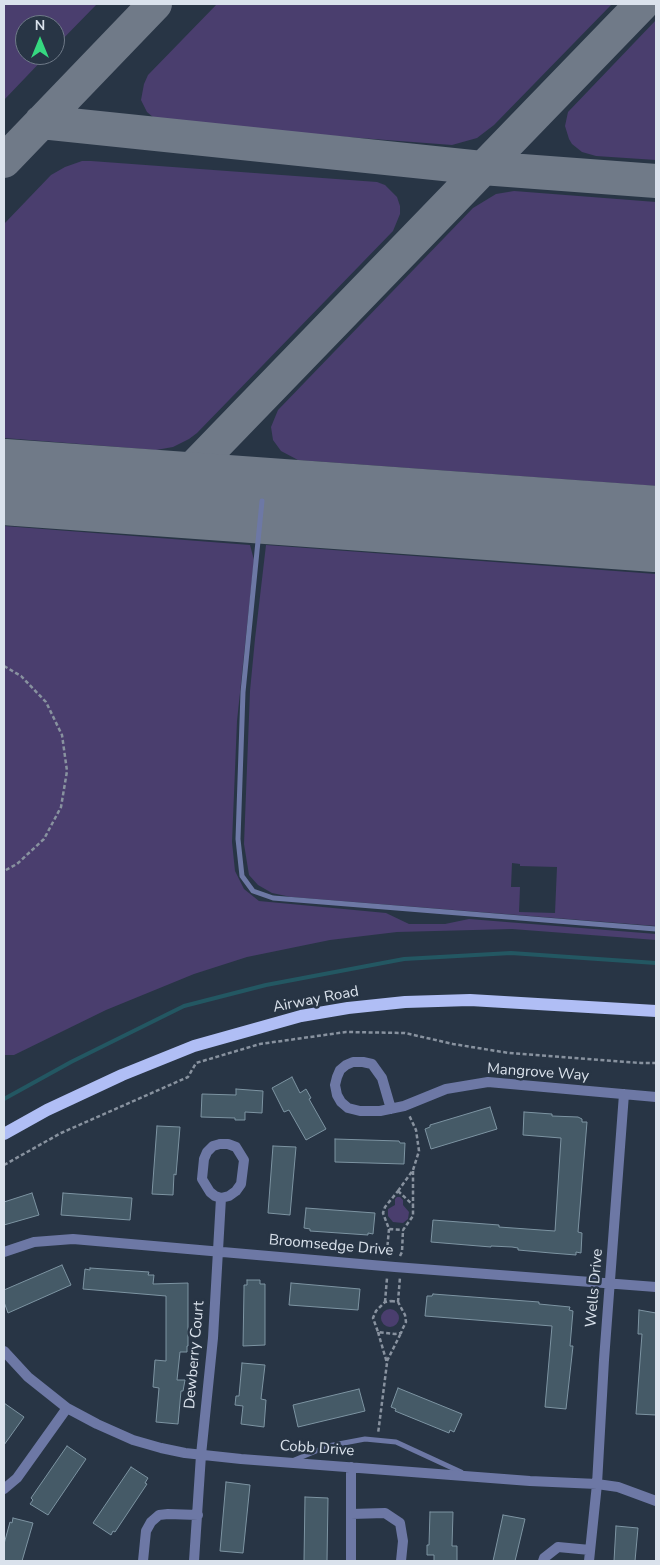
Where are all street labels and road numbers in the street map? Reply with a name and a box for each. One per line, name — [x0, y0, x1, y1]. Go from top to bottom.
street label: Airway Road — [272, 983, 360, 1017]
street label: Mangrove Way — [486, 1060, 590, 1086]
street label: Broomsedge Drive — [268, 1232, 394, 1260]
street label: Wells Drive — [583, 1248, 607, 1328]
street label: Dewberry Court — [181, 1300, 209, 1410]
street label: Cobb Drive — [279, 1437, 355, 1461]

